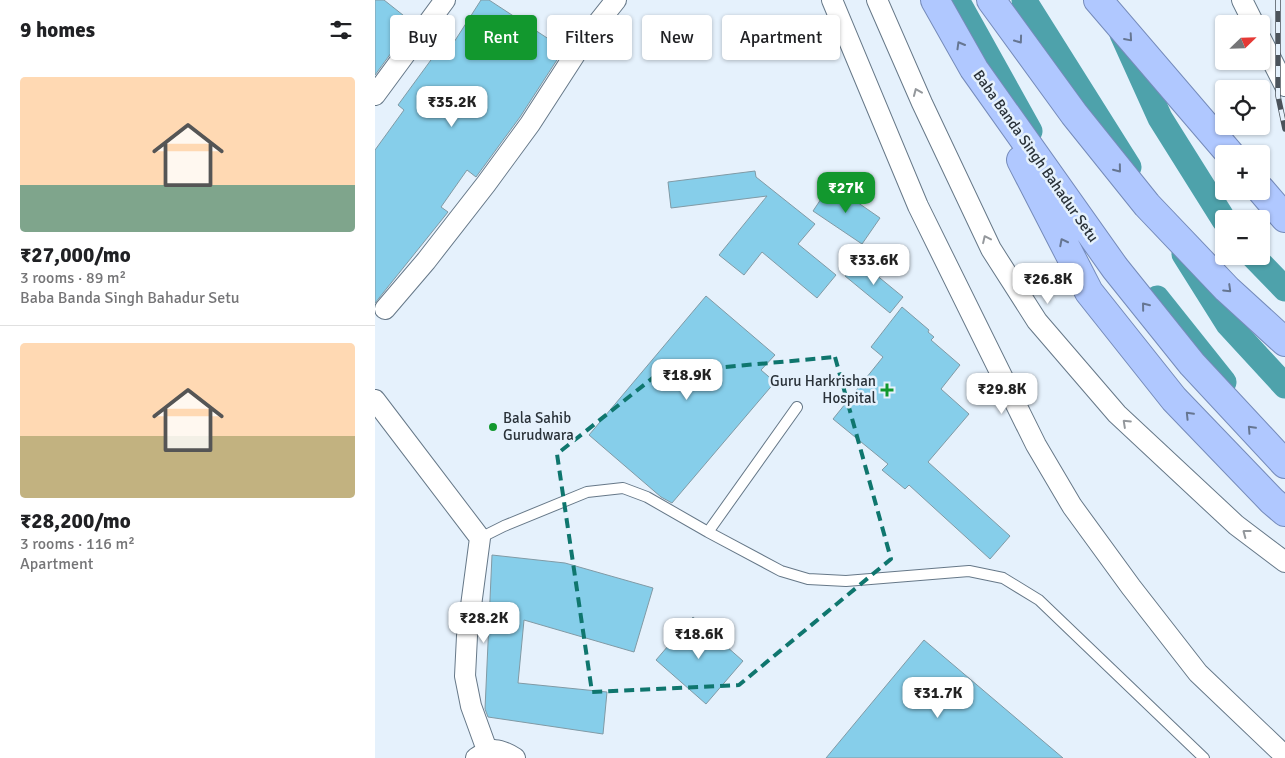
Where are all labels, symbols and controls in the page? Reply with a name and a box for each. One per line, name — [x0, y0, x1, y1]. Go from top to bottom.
chip: Buy — [390, 15, 455, 60]
chip: Rent — [465, 15, 537, 60]
chip: Filters — [547, 15, 632, 60]
chip: New — [642, 15, 712, 60]
chip: Apartment — [722, 15, 840, 60]
north arrow — [1215, 15, 1270, 70]
map controls — [1215, 15, 1270, 265]
icon: filters — [327, 16, 355, 44]
text: 9 homes — [20, 17, 95, 43]
one-way arrow — [1123, 32, 1132, 41]
one-way arrow — [1014, 34, 1022, 43]
one-way arrow — [957, 41, 967, 50]
street label: Baba Banda Singh Bahadur Setu — [970, 67, 1102, 245]
button: locate — [1215, 80, 1270, 135]
pin: ₹35.2K — [411, 86, 493, 128]
one-way arrow — [912, 88, 923, 97]
text: ₹35.2K — [427, 92, 477, 112]
icon: home — [143, 110, 233, 200]
button: + — [1215, 145, 1270, 200]
one-way arrow — [1113, 163, 1121, 172]
pin: ₹27K — [816, 172, 876, 214]
text: ₹27K — [828, 178, 864, 198]
button: − — [1215, 210, 1270, 265]
one-way arrow — [982, 235, 992, 244]
one-way arrow — [1059, 238, 1069, 247]
text: ₹27,000/mo — [20, 242, 131, 268]
pin: ₹33.6K — [833, 244, 915, 286]
text: ₹33.6K — [849, 250, 899, 270]
pin: ₹26.8K — [1007, 262, 1089, 305]
text: 3 rooms · 89 m² — [20, 268, 126, 288]
text: ₹26.8K — [1023, 269, 1073, 289]
one-way arrow — [1222, 283, 1231, 292]
text: Baba Banda Singh Bahadur Setu — [20, 288, 240, 308]
one-way arrow — [1142, 303, 1150, 312]
pin: ₹18.9K — [646, 358, 728, 401]
text: ₹18.9K — [662, 365, 712, 385]
place label: Guru Harkrishan Hospital — [770, 372, 876, 407]
pin: ₹29.8K — [961, 372, 1043, 415]
icon: home — [143, 375, 233, 465]
text: ₹29.8K — [977, 379, 1027, 399]
marker: Guru Harkrishan Hospital — [880, 383, 894, 397]
place label: Bala Sahib Gurudwara — [503, 409, 574, 444]
one-way arrow — [1186, 412, 1195, 421]
one-way arrow — [1123, 420, 1132, 429]
marker: Bala Sahib Gurudwara — [487, 421, 499, 433]
one-way arrow — [1248, 426, 1257, 435]
text: ₹28,200/mo — [20, 508, 131, 534]
one-way arrow — [1242, 530, 1252, 539]
text: 3 rooms · 116 m² — [20, 534, 135, 554]
text: Apartment — [20, 554, 93, 574]
pin: ₹28.2K — [443, 602, 525, 644]
text: ₹28.2K — [459, 608, 509, 628]
pin: ₹18.6K — [658, 618, 740, 660]
text: ₹18.6K — [674, 624, 724, 644]
pin: ₹31.7K — [897, 676, 979, 719]
text: ₹31.7K — [913, 683, 963, 703]

